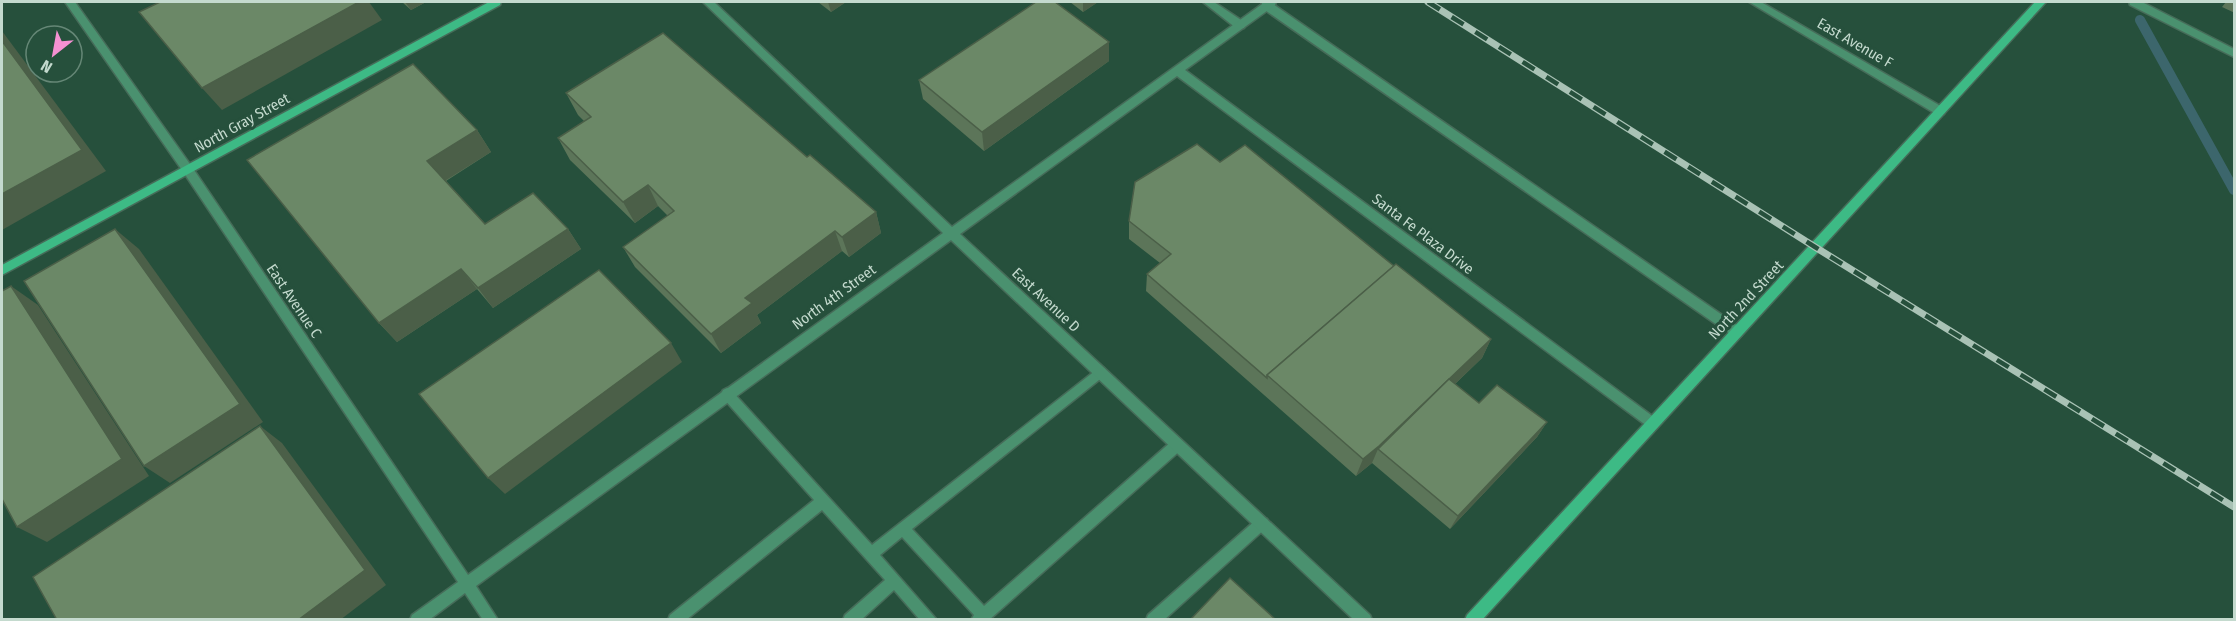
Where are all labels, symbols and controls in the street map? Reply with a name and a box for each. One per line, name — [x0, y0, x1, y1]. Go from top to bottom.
street label: East Avenue F — [1814, 14, 1896, 72]
north arrow — [24, 24, 84, 84]
text: N — [38, 56, 56, 77]
street label: North Gray Street — [191, 89, 293, 157]
street label: Santa Fe Plaza Drive — [1369, 190, 1477, 278]
street label: North 2nd Street — [1705, 257, 1787, 343]
street label: East Avenue C — [263, 261, 325, 342]
street label: North 4th Street — [789, 261, 879, 333]
street label: East Avenue D — [1008, 264, 1084, 336]

